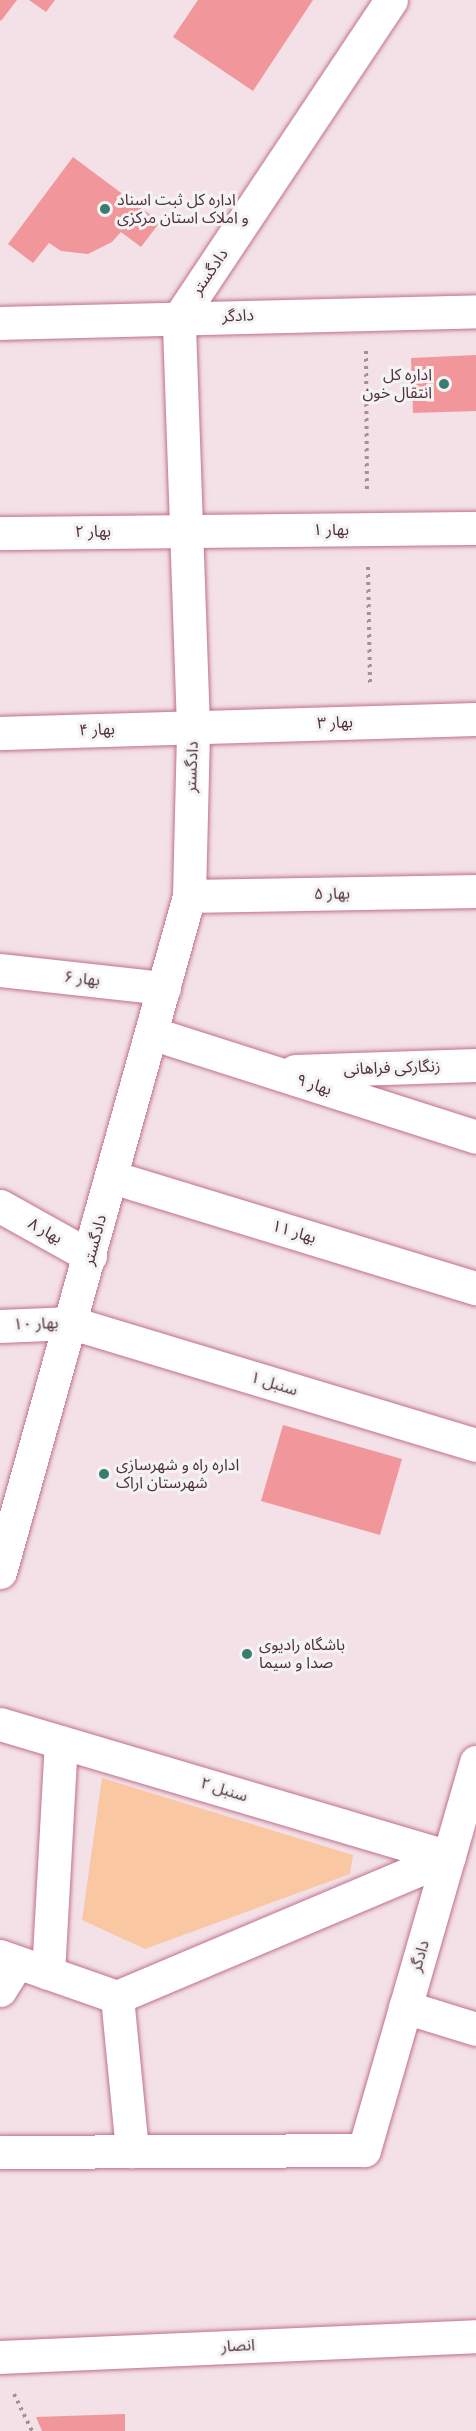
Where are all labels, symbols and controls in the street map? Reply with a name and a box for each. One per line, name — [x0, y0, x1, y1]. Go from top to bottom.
place label: اداره کل ثبت اسناد و املاک استان مرکزی — [117, 190, 249, 228]
marker: اداره کل ثبت اسناد و املاک استان مرکزی — [98, 202, 112, 216]
street label: دادگستر — [188, 245, 232, 299]
street label: دادگر — [222, 306, 254, 326]
place label: اداره کل انتقال خون — [362, 365, 432, 403]
marker: اداره کل انتقال خون — [437, 377, 451, 391]
street label: بهار ۱ — [313, 520, 349, 540]
street label: بهار ۲ — [75, 522, 111, 542]
street label: بهار ۳ — [317, 713, 353, 733]
street label: بهار ۴ — [79, 720, 115, 740]
street label: دادگستر — [182, 741, 202, 793]
street label: بهار ۵ — [314, 884, 350, 904]
street label: بهار ۶ — [63, 968, 101, 990]
street label: زنگارکی فراهانی — [343, 1057, 441, 1079]
street label: بهار ۹ — [294, 1070, 334, 1100]
street label: دادگستر — [79, 1213, 111, 1267]
street label: بهار ۸ — [25, 1214, 65, 1248]
street label: بهار ۱۱ — [270, 1216, 318, 1248]
street label: بهار ۱۰ — [13, 1314, 59, 1334]
street label: سنبل ۱ — [248, 1368, 300, 1400]
place label: اداره راه و شهرسازی شهرستان اراک — [116, 1455, 239, 1493]
marker: اداره راه و شهرسازی شهرستان اراک — [97, 1467, 111, 1481]
place label: باشگاه رادیوی صدا و سیما — [259, 1635, 345, 1673]
marker: باشگاه رادیوی صدا و سیما — [240, 1647, 254, 1661]
street label: سنبل ۲ — [198, 1774, 250, 1806]
street label: دادگر — [406, 1938, 434, 1974]
street label: انصار — [221, 2336, 255, 2356]

